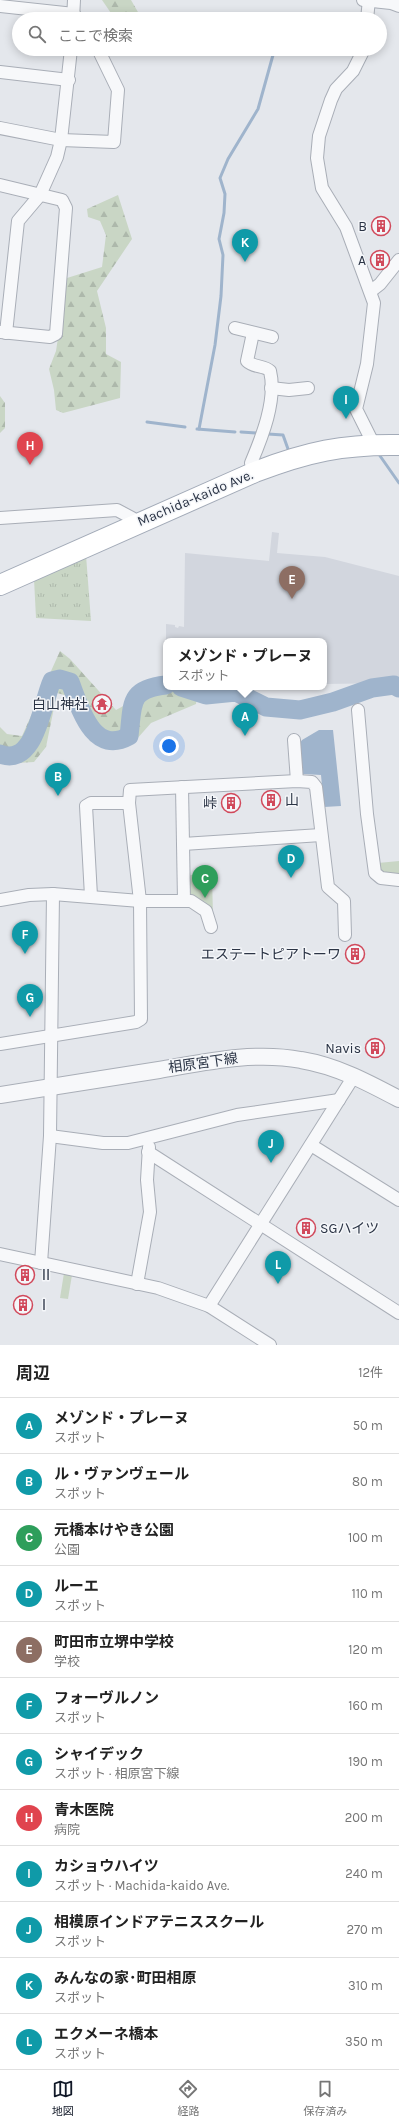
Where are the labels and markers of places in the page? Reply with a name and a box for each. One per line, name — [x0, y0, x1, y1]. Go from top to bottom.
building icon: B — [370, 215, 392, 237]
place label: B — [358, 218, 367, 235]
pin: K — [232, 229, 258, 262]
building icon: A — [369, 249, 391, 271]
place label: A — [358, 252, 366, 269]
pin: I — [333, 386, 359, 419]
pin: H — [17, 432, 43, 465]
pin: E — [279, 566, 305, 599]
temple icon: 白山神社 — [91, 693, 113, 715]
place label: 白山神社 — [32, 696, 88, 713]
pin: A — [232, 703, 258, 736]
pin: B — [45, 763, 71, 796]
building icon: 山 — [260, 789, 282, 811]
building icon: 峠 — [220, 792, 242, 814]
place label: 山 — [285, 792, 299, 809]
place label: 峠 — [203, 795, 217, 812]
pin: D — [278, 845, 304, 878]
pin: C — [192, 865, 218, 898]
pin: F — [12, 921, 38, 954]
building icon: エステートピアトーワ — [344, 943, 366, 965]
place label: エステートピアトーワ — [201, 946, 341, 963]
pin: G — [17, 984, 43, 1017]
building icon: Navis — [364, 1037, 386, 1059]
place label: Navis — [325, 1040, 361, 1057]
pin: J — [258, 1130, 284, 1163]
building icon: SGハイツ — [295, 1217, 317, 1239]
place label: SGハイツ — [320, 1220, 379, 1237]
pin: L — [265, 1251, 291, 1284]
building icon: Ⅱ — [14, 1264, 36, 1286]
place label: Ⅱ — [39, 1267, 53, 1284]
building icon: Ⅰ — [12, 1294, 34, 1316]
place label: Ⅰ — [37, 1297, 51, 1314]

